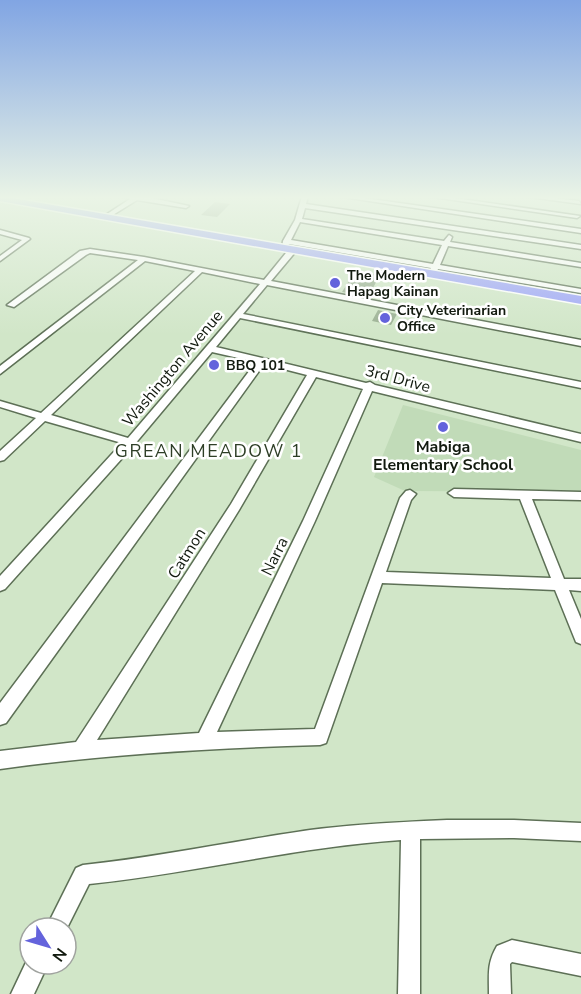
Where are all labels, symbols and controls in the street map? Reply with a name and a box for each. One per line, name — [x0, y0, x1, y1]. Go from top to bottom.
place label: The Modern Hapag Kainan — [347, 266, 438, 301]
marker: The Modern Hapag Kainan — [328, 276, 342, 290]
place label: City Veterinarian Office — [397, 301, 506, 336]
street label: Washington Avenue — [117, 306, 228, 432]
marker: City Veterinarian Office — [378, 311, 392, 325]
place label: BBQ 101 — [226, 356, 285, 375]
marker: BBQ 101 — [207, 358, 221, 372]
street label: 3rd Drive — [363, 360, 433, 398]
marker: Mabiga Elementary School — [436, 420, 450, 434]
place label: Mabiga Elementary School — [373, 436, 513, 476]
district label: GREAN MEADOW 1 — [115, 439, 303, 463]
street label: Catmon — [163, 524, 211, 583]
street label: Narra — [256, 534, 294, 579]
north arrow — [18, 916, 78, 976]
text: N — [47, 943, 72, 966]

